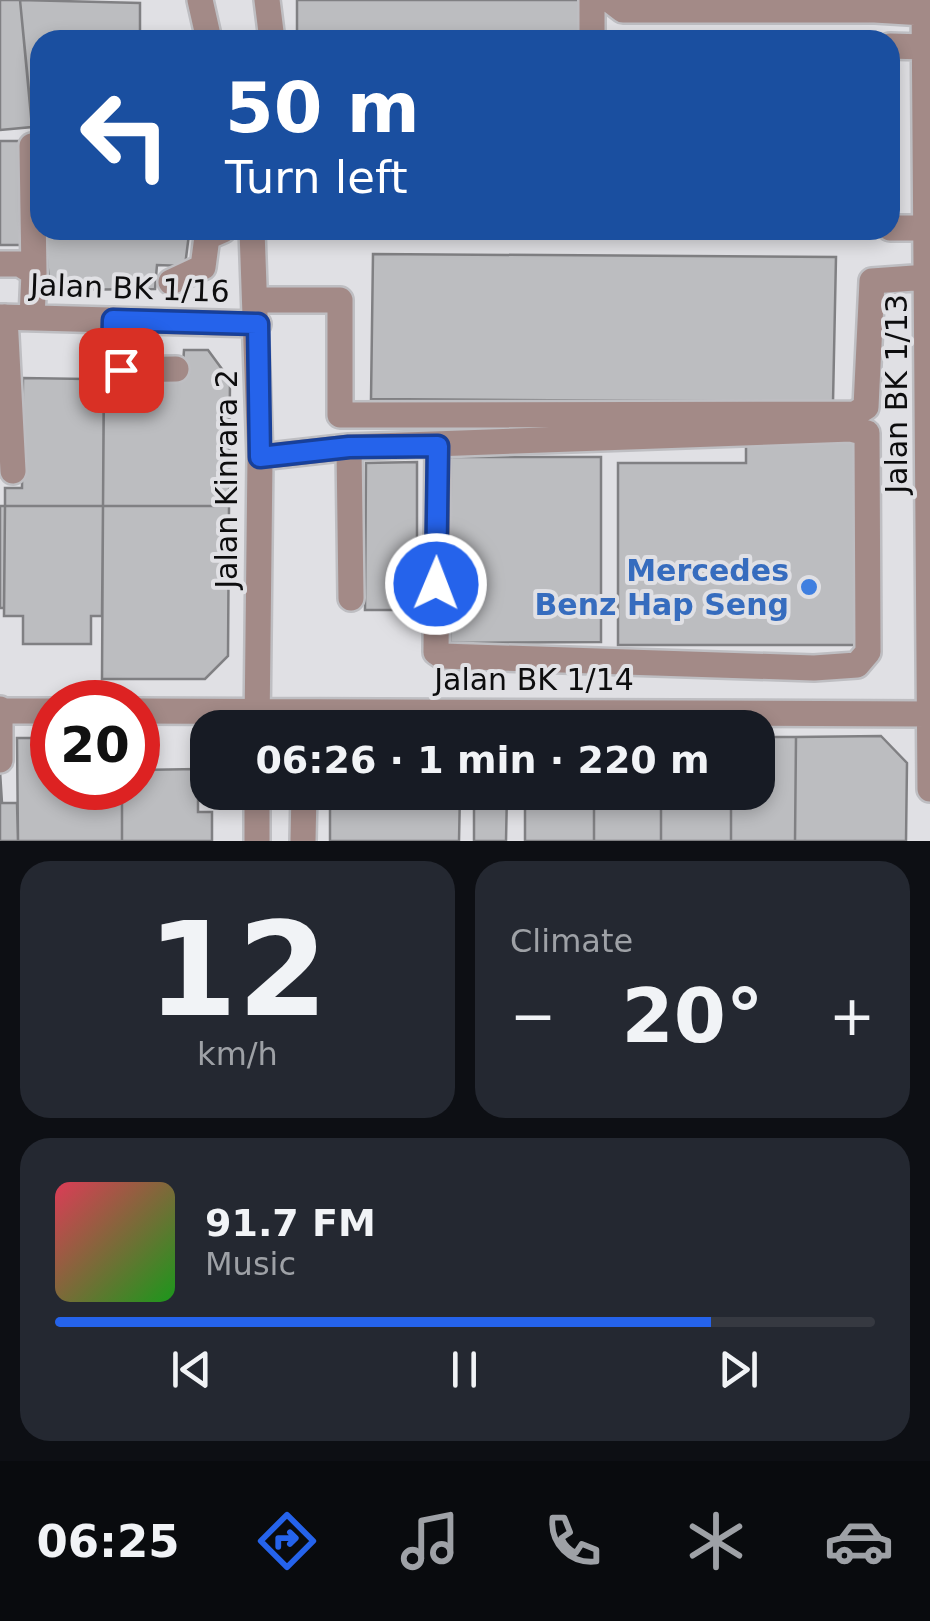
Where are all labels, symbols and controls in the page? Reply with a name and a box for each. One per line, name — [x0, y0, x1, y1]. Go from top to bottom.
text: 50 m — [225, 67, 420, 149]
icon: left — [60, 70, 190, 200]
text: Turn left — [225, 151, 408, 204]
street label: Jalan BK 1/16 — [28, 267, 230, 309]
street label: Jalan BK 1/13 — [879, 294, 914, 496]
pin — [79, 328, 164, 413]
icon: arrive — [94, 343, 149, 398]
street label: Jalan Kinrara 2 — [209, 369, 244, 591]
position arrow — [384, 532, 488, 636]
place label: Mercedes Benz Hap Seng — [534, 553, 789, 622]
marker: Mercedes Benz Hap Seng — [798, 576, 820, 598]
street label: Jalan BK 1/14 — [432, 662, 634, 697]
speed limit sign: 20 — [30, 680, 160, 810]
text: 06:26 · 1 min · 220 m — [255, 738, 710, 782]
text: 12 — [147, 894, 328, 1046]
text: Climate — [510, 922, 633, 960]
text: 20° — [622, 972, 763, 1060]
text: − — [510, 984, 556, 1048]
text: + — [829, 984, 875, 1048]
text: km/h — [197, 1035, 278, 1073]
text: 91.7 FM — [205, 1201, 376, 1245]
text: Music — [205, 1245, 296, 1283]
icon: previous — [164, 1342, 219, 1397]
icon: pause — [437, 1342, 492, 1397]
icon: next — [711, 1342, 766, 1397]
icon: directions — [252, 1506, 322, 1576]
icon: music — [395, 1506, 465, 1576]
icon: phone — [538, 1506, 608, 1576]
icon: climate — [681, 1506, 751, 1576]
icon: car — [824, 1506, 894, 1576]
text: 06:25 — [36, 1515, 180, 1568]

